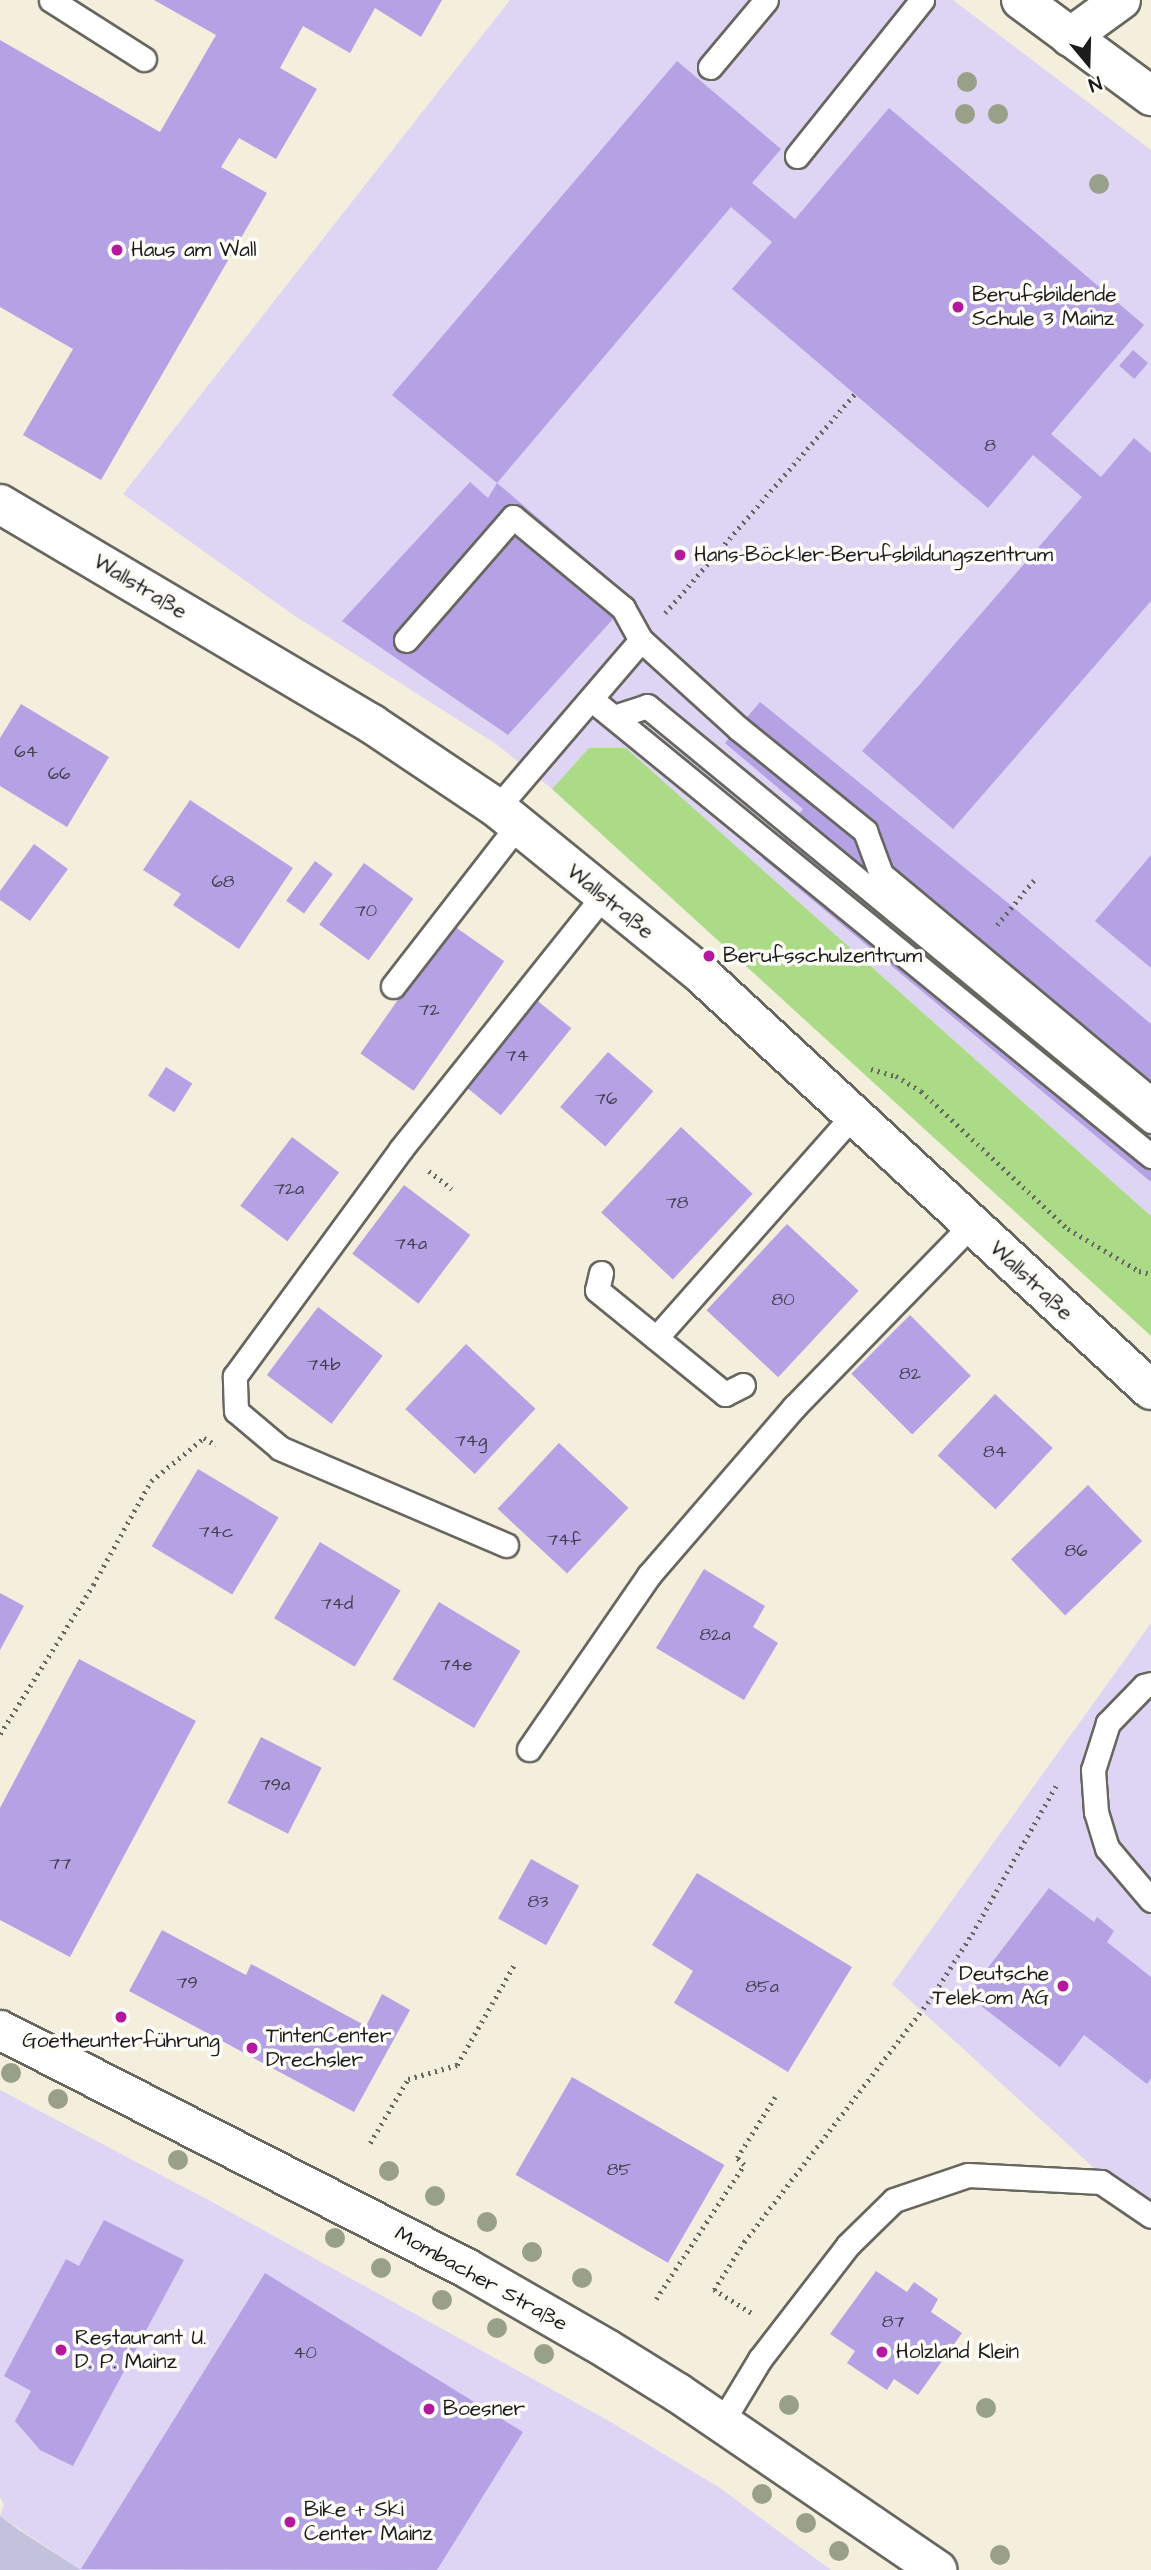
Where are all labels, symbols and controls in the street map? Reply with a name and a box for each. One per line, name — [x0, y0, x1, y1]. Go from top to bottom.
north arrow — [1053, 28, 1123, 98]
text: N — [1085, 69, 1105, 98]
place label: Haus am Wall — [131, 237, 256, 263]
marker: Haus am Wall — [109, 242, 125, 258]
place label: Berufsbildende Schule 3 Mainz — [972, 282, 1117, 332]
marker: Berufsbildende Schule 3 Mainz — [950, 299, 966, 315]
house number: 8 — [984, 435, 996, 457]
place label: Hans-Böckler-Berufsbildungszentrum — [694, 542, 1053, 568]
marker: Hans-Böckler-Berufsbildungszentrum — [672, 547, 688, 563]
street label: Wallstraße — [89, 549, 191, 625]
house number: 64 — [14, 741, 38, 763]
house number: 66 — [48, 763, 70, 785]
street label: Wallstraße — [561, 859, 659, 945]
house number: 68 — [212, 871, 234, 893]
house number: 70 — [355, 900, 377, 922]
place label: Berufsschulzentrum — [723, 943, 922, 969]
marker: Berufsschulzentrum — [701, 948, 717, 964]
house number: 72 — [418, 999, 440, 1021]
house number: 74 — [505, 1045, 529, 1067]
house number: 76 — [595, 1088, 617, 1110]
house number: 72a — [274, 1178, 304, 1200]
house number: 78 — [666, 1192, 688, 1214]
house number: 74a — [395, 1233, 427, 1255]
street label: Wallstraße — [984, 1236, 1078, 1326]
house number: 80 — [771, 1289, 795, 1311]
house number: 74b — [307, 1354, 341, 1376]
house number: 82 — [899, 1363, 921, 1385]
house number: 74g — [455, 1430, 487, 1452]
house number: 84 — [983, 1441, 1007, 1463]
house number: 74c — [199, 1521, 233, 1543]
house number: 74f — [547, 1529, 581, 1551]
house number: 86 — [1065, 1540, 1087, 1562]
house number: 74d — [321, 1593, 353, 1615]
house number: 82a — [699, 1624, 731, 1646]
house number: 74e — [439, 1654, 473, 1676]
house number: 79a — [260, 1774, 290, 1796]
house number: 77 — [49, 1853, 71, 1875]
house number: 83 — [528, 1891, 548, 1913]
place label: Deutsche Telekom AG — [932, 1961, 1049, 2011]
house number: 79 — [176, 1972, 198, 1994]
house number: 85a — [745, 1976, 779, 1998]
marker: Deutsche Telekom AG — [1055, 1978, 1071, 1994]
marker: Goetheunterführung — [113, 2009, 129, 2025]
place label: TintenCenter Drechsler — [266, 2023, 391, 2073]
place label: Goetheunterführung — [22, 2028, 220, 2054]
marker: TintenCenter Drechsler — [244, 2040, 260, 2056]
house number: 85 — [607, 2159, 631, 2181]
street label: Mombacher Straße — [390, 2221, 572, 2337]
house number: 87 — [882, 2311, 904, 2333]
place label: Restaurant U. D. P. Mainz — [75, 2325, 206, 2375]
place label: Holzland Klein — [896, 2339, 1019, 2365]
marker: Restaurant U. D. P. Mainz — [53, 2342, 69, 2358]
house number: 40 — [293, 2342, 317, 2364]
marker: Holzland Klein — [874, 2344, 890, 2360]
place label: Boesner — [443, 2396, 525, 2422]
marker: Boesner — [421, 2401, 437, 2417]
place label: Bike + Ski Center Mainz — [304, 2497, 433, 2547]
marker: Bike + Ski Center Mainz — [282, 2514, 298, 2530]

